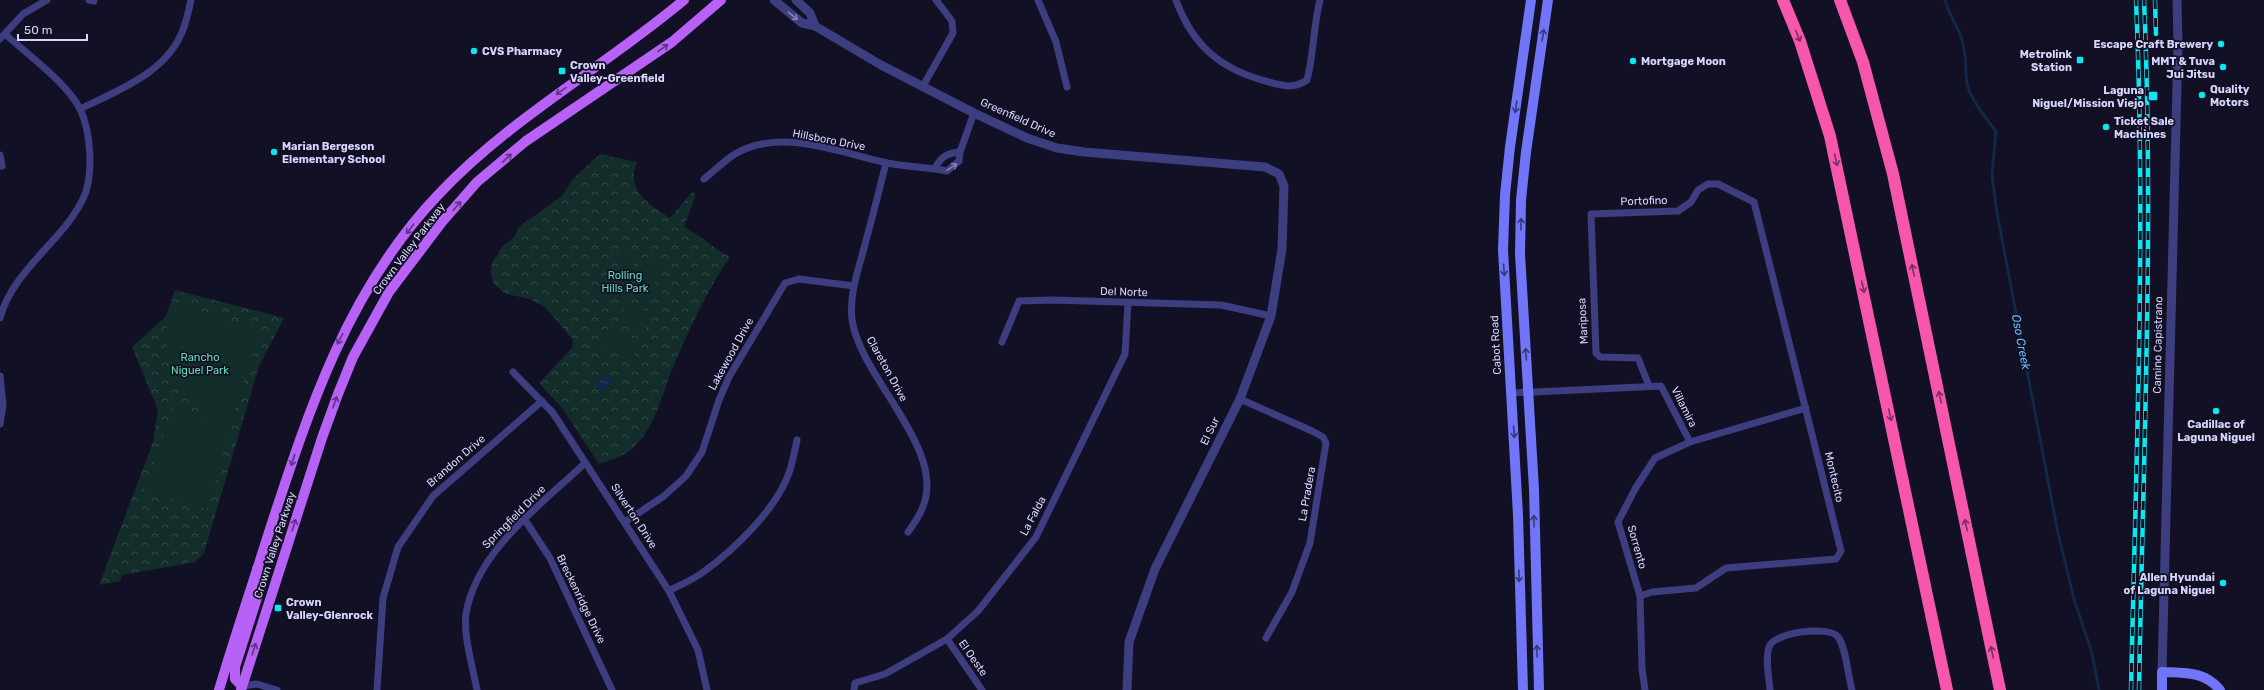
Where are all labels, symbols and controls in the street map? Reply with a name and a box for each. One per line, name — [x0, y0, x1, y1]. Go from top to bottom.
one-way arrow — [788, 12, 799, 21]
scale bar — [18, 16, 87, 42]
text: 50 m — [24, 23, 52, 37]
one-way arrow — [1539, 29, 1547, 42]
one-way arrow — [1794, 30, 1802, 42]
place label: Escape Craft Brewery — [2093, 38, 2213, 51]
marker: Escape Craft Brewery — [2216, 39, 2226, 49]
one-way arrow — [657, 44, 668, 52]
place label: CVS Pharmacy — [482, 45, 562, 58]
marker: CVS Pharmacy — [469, 46, 479, 56]
place label: Metrolink Station — [2020, 48, 2073, 74]
place label: Mortgage Moon — [1641, 55, 1726, 68]
marker: Metrolink Station — [2075, 55, 2085, 65]
place label: MMT & Tuva Jui Jitsu — [2151, 55, 2215, 81]
marker: Mortgage Moon — [1628, 56, 1638, 66]
place label: Crown Valley-Greenfield — [570, 59, 665, 85]
marker: MMT & Tuva Jui Jitsu — [2218, 62, 2228, 72]
marker: Crown Valley-Greenfield — [557, 66, 567, 76]
place label: Quality Motors — [2210, 83, 2250, 109]
place label: Laguna Niguel/Mission Viejo — [2032, 84, 2144, 110]
one-way arrow — [555, 87, 566, 95]
marker: Laguna Niguel/Mission Viejo — [2147, 90, 2159, 102]
marker: Quality Motors — [2197, 90, 2207, 100]
street label: Greenfield Drive — [978, 96, 1058, 140]
one-way arrow — [1512, 100, 1520, 113]
place label: Ticket Sale Machines — [2114, 115, 2175, 141]
marker: Ticket Sale Machines — [2101, 122, 2111, 132]
street label: Hillsboro Drive — [791, 127, 867, 153]
place label: Marian Bergeson Elementary School — [282, 140, 385, 166]
marker: Marian Bergeson Elementary School — [269, 147, 279, 157]
one-way arrow — [502, 153, 512, 162]
one-way arrow — [1833, 153, 1840, 166]
one-way arrow — [946, 162, 958, 170]
street label: Portofino — [1620, 194, 1668, 208]
street label: Crown Valley Parkway — [370, 201, 448, 297]
one-way arrow — [452, 201, 461, 211]
one-way arrow — [1517, 218, 1525, 231]
one-way arrow — [406, 224, 414, 235]
one-way arrow — [1500, 263, 1507, 276]
one-way arrow — [1909, 264, 1917, 277]
park label: Rolling Hills Park — [601, 269, 649, 295]
one-way arrow — [1859, 281, 1867, 294]
street label: Del Norte — [1100, 285, 1148, 299]
street label: Camino Capistrano — [2151, 296, 2165, 394]
street label: Mariposa — [1575, 298, 1591, 344]
water label: Oso Creek — [2009, 313, 2033, 372]
street label: Cabot Road — [1488, 315, 1504, 375]
street label: Lakewood Drive — [706, 316, 756, 392]
one-way arrow — [336, 333, 344, 345]
street label: Clareton Drive — [864, 334, 910, 404]
one-way arrow — [1522, 348, 1529, 361]
park label: Rancho Niguel Park — [171, 351, 229, 377]
street label: Villamira — [1668, 385, 1700, 429]
one-way arrow — [1935, 391, 1943, 404]
one-way arrow — [331, 397, 339, 409]
marker: Cadillac of Laguna Niguel — [2211, 406, 2221, 416]
one-way arrow — [1886, 408, 1894, 421]
street label: El Sur — [1198, 414, 1223, 447]
place label: Cadillac of Laguna Niguel — [2177, 418, 2255, 444]
one-way arrow — [1511, 425, 1518, 438]
street label: Brandon Drive — [424, 432, 488, 490]
street label: Montecito — [1822, 450, 1846, 504]
one-way arrow — [289, 453, 297, 465]
street label: La Pradera — [1296, 466, 1318, 522]
street label: Silverton Drive — [608, 481, 660, 551]
street label: Springfield Drive — [480, 483, 548, 551]
street label: Crown Valley Parkway — [252, 490, 298, 600]
street label: La Falda — [1017, 494, 1049, 538]
one-way arrow — [1531, 515, 1538, 528]
one-way arrow — [1962, 518, 1970, 531]
one-way arrow — [290, 520, 298, 532]
street label: Sorrento — [1625, 524, 1649, 570]
street label: Breckenridge Drive — [554, 552, 608, 646]
one-way arrow — [1516, 569, 1523, 582]
place label: Allen Hyundai of Laguna Niguel — [2124, 571, 2215, 597]
marker: Allen Hyundai of Laguna Niguel — [2218, 578, 2228, 588]
place label: Crown Valley-Glenrock — [286, 596, 373, 622]
marker: Crown Valley-Glenrock — [273, 603, 283, 613]
street label: El Oeste — [956, 637, 990, 679]
one-way arrow — [251, 643, 258, 656]
one-way arrow — [1533, 645, 1541, 658]
one-way arrow — [1988, 646, 1996, 659]

